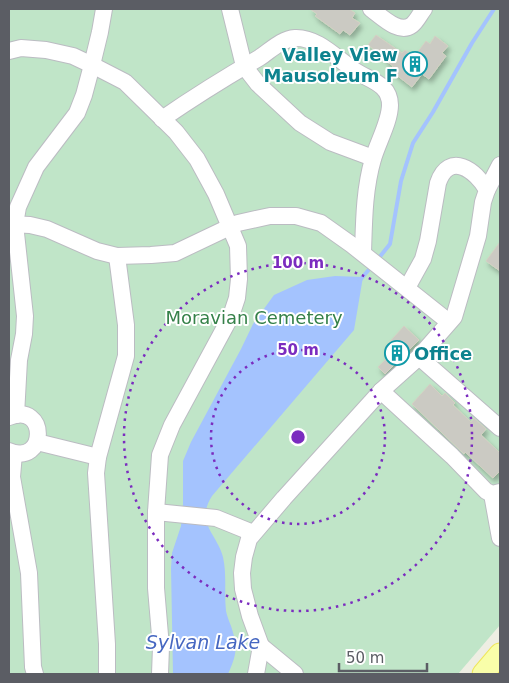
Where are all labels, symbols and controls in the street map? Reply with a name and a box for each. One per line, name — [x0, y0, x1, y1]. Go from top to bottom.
place label: Valley View Mausoleum F — [264, 44, 398, 86]
building icon: Valley View Mausoleum F — [402, 51, 428, 77]
text: 100 m — [272, 254, 324, 272]
park label: Moravian Cemetery — [165, 307, 343, 328]
building icon: Office — [384, 340, 410, 366]
text: 50 m — [277, 341, 319, 359]
place label: Office — [414, 343, 472, 364]
centre of rings — [289, 428, 307, 446]
water label: Sylvan Lake — [146, 631, 260, 653]
scale bar — [339, 640, 426, 672]
text: 50 m — [346, 649, 384, 667]

